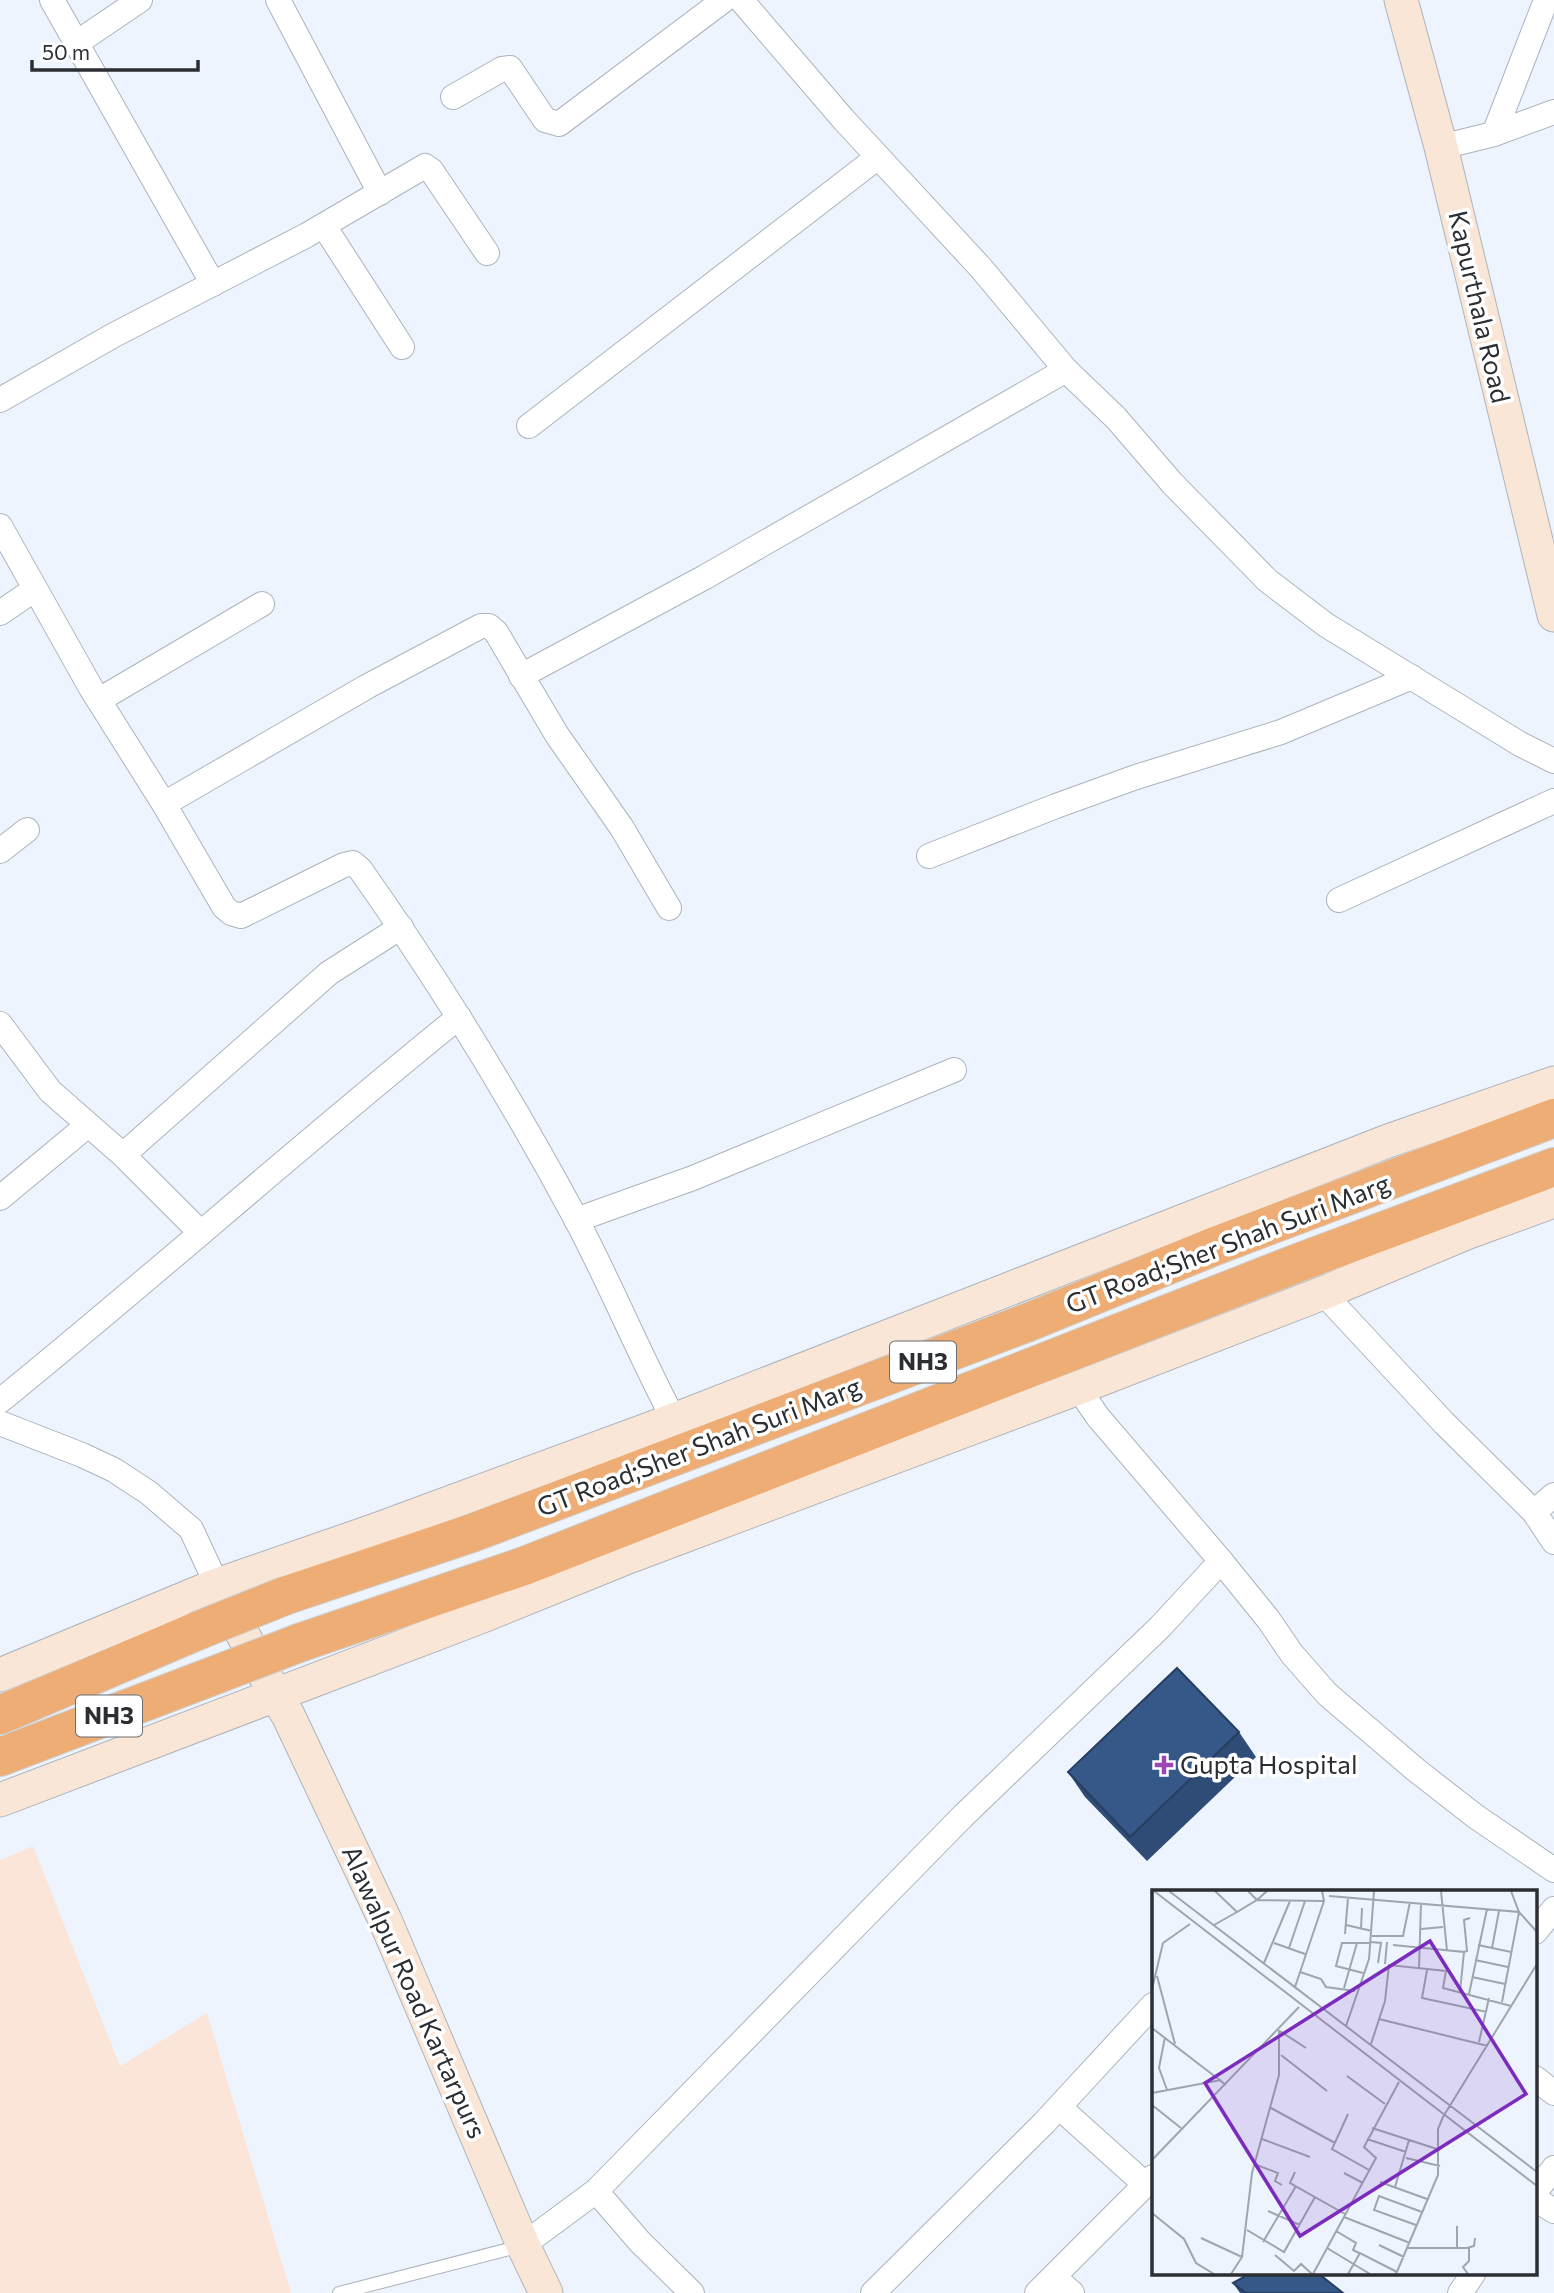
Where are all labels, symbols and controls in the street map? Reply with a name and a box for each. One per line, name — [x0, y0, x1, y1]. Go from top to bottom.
scale bar — [32, 28, 198, 72]
text: 50 m — [42, 39, 90, 64]
street label: Kapurthala Road — [1443, 207, 1518, 406]
street label: GT Road;Sher Shah Suri Marg — [1061, 1166, 1394, 1319]
road number: NH3 — [890, 1342, 956, 1382]
street label: GT Road;Sher Shah Suri Marg — [532, 1369, 865, 1522]
road number: NH3 — [76, 1696, 142, 1736]
place label: Gupta Hospital — [1180, 1748, 1358, 1779]
marker: Gupta Hospital — [1154, 1755, 1174, 1775]
street label: Alawalpur Road Kartarpurs — [337, 1840, 494, 2143]
inset map — [1152, 1890, 1536, 2276]

